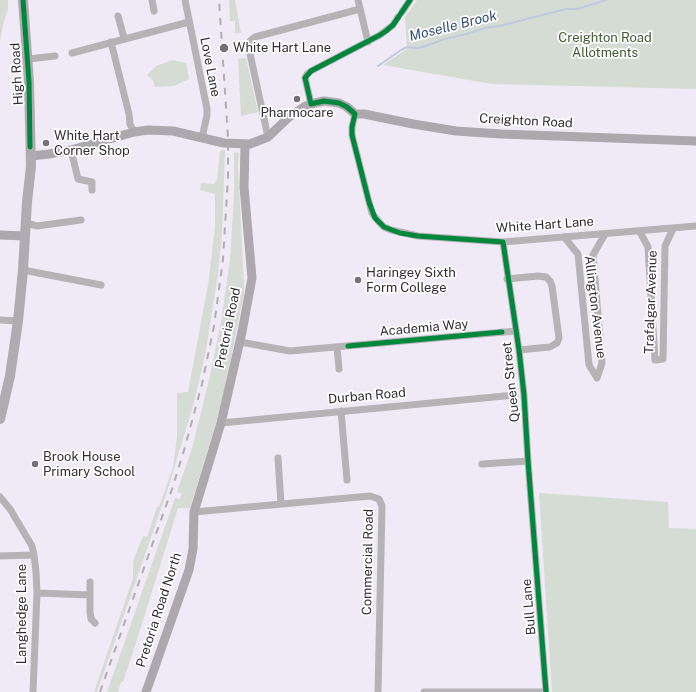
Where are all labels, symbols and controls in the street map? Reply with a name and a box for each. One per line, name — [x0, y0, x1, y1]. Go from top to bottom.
water label: Moselle Brook — [407, 7, 499, 45]
park label: Creighton Road Allotments — [558, 30, 652, 61]
street label: Love Lane — [197, 36, 223, 98]
place label: White Hart Lane — [233, 40, 331, 56]
street label: High Road — [8, 42, 26, 106]
marker: White Hart Lane — [218, 42, 230, 54]
marker: Pharmocare — [292, 94, 302, 104]
place label: Pharmocare — [260, 105, 334, 121]
street label: Creighton Road — [479, 111, 573, 131]
place label: White Hart Corner Shop — [54, 128, 130, 159]
marker: White Hart Corner Shop — [41, 138, 51, 148]
street label: White Hart Lane — [496, 214, 594, 236]
street label: Trafalgar Avenue — [641, 250, 661, 354]
street label: Allington Avenue — [581, 255, 609, 359]
place label: Haringey Sixth Form College — [366, 265, 456, 296]
marker: Haringey Sixth Form College — [353, 275, 363, 285]
street label: Pretoria Road — [212, 286, 244, 370]
street label: Academia Way — [379, 316, 469, 340]
street label: Queen Street — [499, 341, 523, 423]
street label: Durban Road — [327, 385, 407, 407]
place label: Brook House Primary School — [43, 449, 135, 480]
marker: Brook House Primary School — [30, 459, 40, 469]
street label: Commercial Road — [359, 509, 377, 615]
street label: Pretoria Road North — [133, 551, 185, 669]
street label: Langhedge Lane — [14, 564, 30, 664]
street label: Bull Lane — [519, 578, 539, 636]

